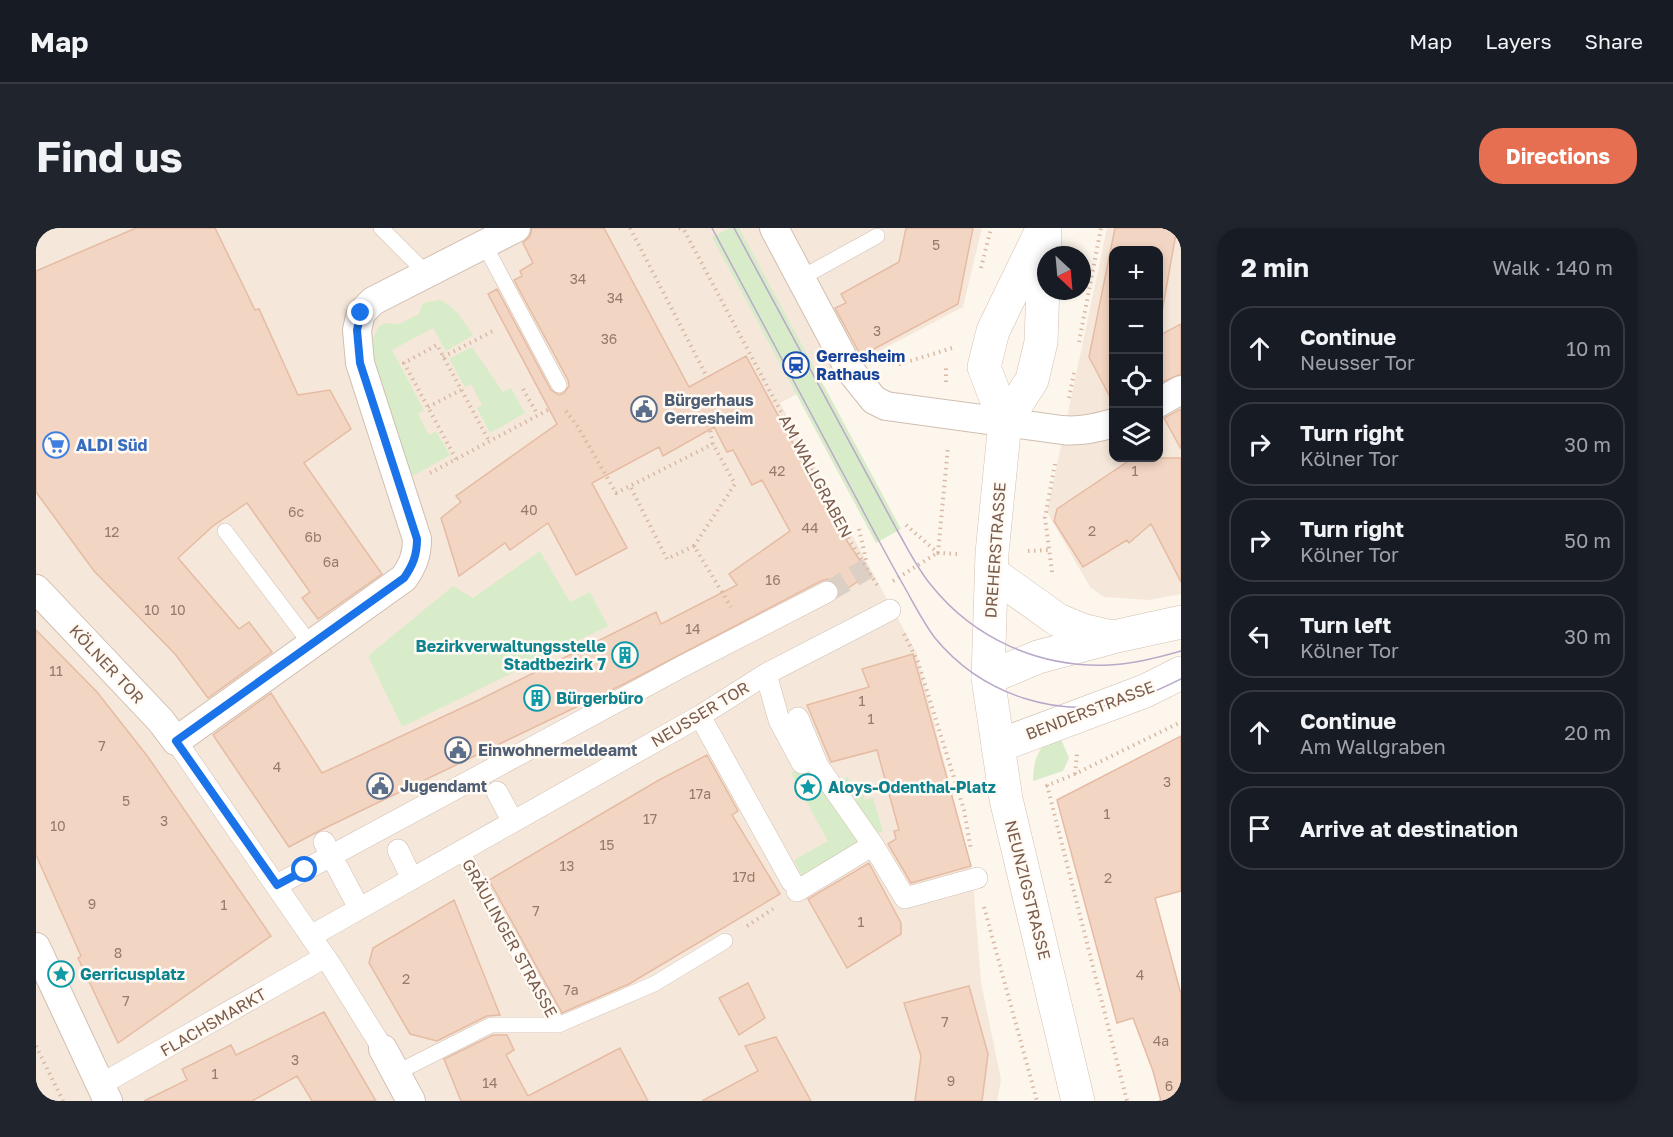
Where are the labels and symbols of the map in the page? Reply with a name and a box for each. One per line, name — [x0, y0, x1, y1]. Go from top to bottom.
house number: 5 — [932, 236, 940, 253]
north arrow — [1037, 246, 1091, 300]
house number: 34 — [570, 270, 586, 287]
house number: 34 — [607, 289, 623, 306]
route end — [347, 299, 373, 325]
house number: 3 — [873, 322, 881, 339]
house number: 36 — [601, 330, 617, 347]
place label: Gerresheim Rathaus — [816, 346, 905, 384]
station icon: Gerresheim Rathaus — [781, 350, 811, 380]
place label: Bürgerhaus Gerresheim — [664, 390, 754, 428]
public building icon: Bürgerhaus Gerresheim — [629, 394, 659, 424]
street label: AM WALLGRABEN — [775, 411, 857, 541]
supermarket icon: ALDI Süd — [41, 430, 71, 460]
place label: ALDI Süd — [76, 435, 148, 455]
house number: 42 — [769, 462, 785, 479]
house number: 1 — [1132, 462, 1139, 479]
street label: DREHERSTRASSE — [980, 481, 1010, 619]
house number: 40 — [520, 501, 538, 518]
house number: 6c — [288, 503, 304, 520]
house number: 44 — [801, 519, 819, 536]
house number: 2 — [1088, 522, 1096, 539]
house number: 12 — [105, 523, 119, 540]
house number: 6b — [304, 528, 322, 545]
house number: 6a — [323, 553, 339, 570]
house number: 16 — [765, 571, 781, 588]
house number: 10 — [144, 601, 160, 618]
house number: 10 — [170, 601, 186, 618]
street label: KÖLNER TOR — [65, 620, 149, 708]
house number: 14 — [685, 620, 701, 637]
place label: Bezirkverwaltungsstelle Stadtbezirk 7 — [415, 636, 606, 674]
building icon: Bezirkverwaltungsstelle Stadtbezirk 7 — [610, 640, 640, 670]
house number: 11 — [49, 662, 63, 679]
street label: BENDERSTRASSE — [1023, 676, 1157, 744]
street label: NEUSSER TOR — [647, 677, 753, 751]
building icon: Bürgerbüro — [522, 683, 552, 713]
place label: Bürgerbüro — [556, 688, 644, 708]
house number: 1 — [859, 692, 866, 709]
house number: 1 — [868, 710, 875, 727]
public building icon: Einwohnermeldeamt — [443, 735, 473, 765]
house number: 7 — [98, 737, 106, 754]
place label: Einwohnermeldeamt — [478, 740, 637, 760]
house number: 4 — [273, 758, 281, 775]
public building icon: Jugendamt — [365, 771, 395, 801]
place icon: Aloys-Odenthal-Platz — [793, 772, 823, 802]
house number: 3 — [1163, 773, 1171, 790]
place label: Jugendamt — [400, 776, 487, 796]
place label: Aloys-Odenthal-Platz — [828, 777, 996, 797]
house number: 17a — [689, 785, 711, 802]
house number: 5 — [122, 792, 130, 809]
house number: 1 — [1104, 805, 1111, 822]
house number: 17 — [643, 810, 657, 827]
house number: 3 — [160, 812, 168, 829]
house number: 10 — [50, 817, 66, 834]
street label: NEUNZIGSTRASSE — [1001, 818, 1055, 962]
house number: 15 — [600, 836, 614, 853]
street label: GRÄULINGER STRASSE — [458, 855, 562, 1021]
route start — [291, 856, 317, 882]
house number: 13 — [560, 857, 574, 874]
house number: 17d — [733, 868, 755, 885]
house number: 2 — [1104, 869, 1112, 886]
house number: 9 — [88, 895, 96, 912]
house number: 1 — [221, 896, 228, 913]
house number: 7 — [532, 902, 540, 919]
house number: 1 — [858, 913, 865, 930]
house number: 8 — [114, 944, 122, 961]
place icon: Gerricusplatz — [46, 959, 76, 989]
place label: Gerricusplatz — [80, 964, 185, 984]
house number: 4 — [1136, 966, 1144, 983]
house number: 2 — [402, 970, 410, 987]
house number: 7a — [563, 981, 579, 998]
street label: FLACHSMARKT — [156, 984, 270, 1060]
house number: 7 — [122, 992, 130, 1009]
house number: 7 — [941, 1013, 949, 1030]
house number: 4a — [1153, 1032, 1169, 1049]
house number: 3 — [291, 1051, 299, 1068]
house number: 1 — [212, 1065, 219, 1082]
house number: 9 — [947, 1072, 955, 1089]
house number: 14 — [482, 1074, 498, 1091]
house number: 6 — [1165, 1077, 1173, 1094]

